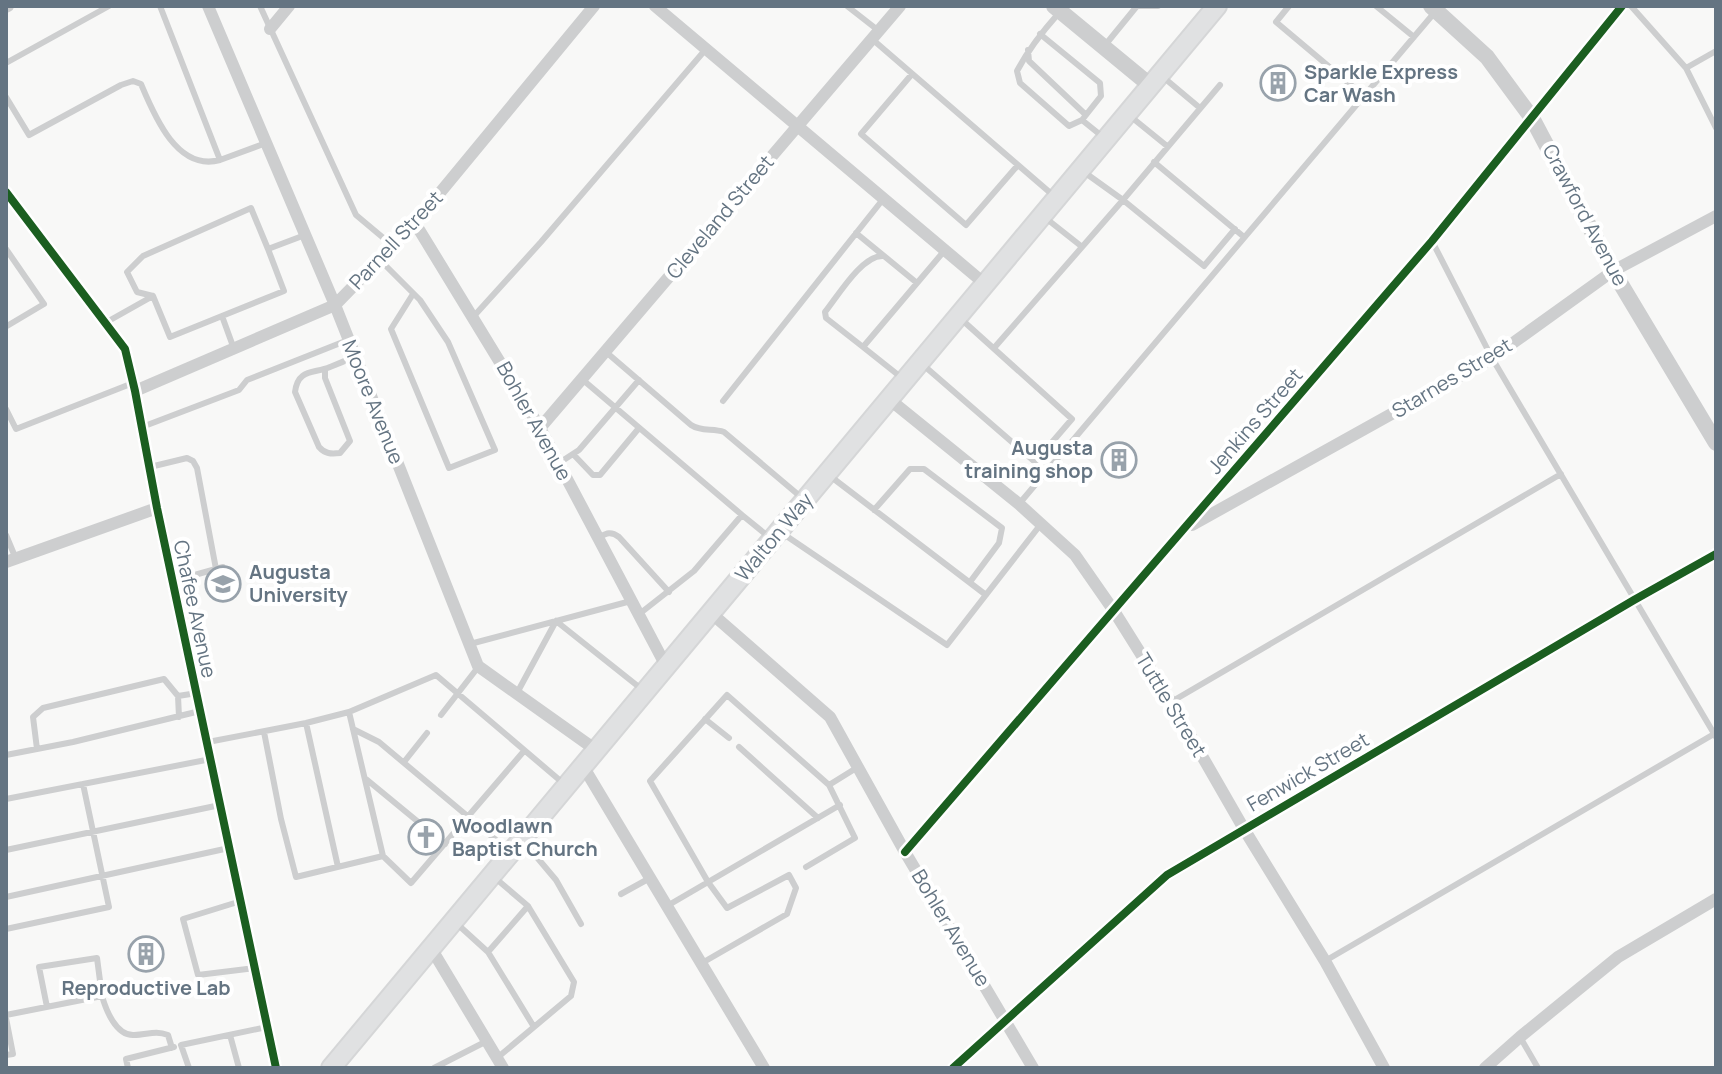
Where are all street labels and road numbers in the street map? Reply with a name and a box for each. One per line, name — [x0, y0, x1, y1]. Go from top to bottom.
street label: Crawford Avenue — [1537, 139, 1634, 290]
street label: Cleveland Street — [660, 149, 779, 284]
street label: Parnell Street — [343, 185, 448, 295]
street label: Starnes Street — [1387, 331, 1517, 424]
street label: Moore Avenue — [336, 336, 411, 468]
street label: Bohler Avenue — [491, 356, 578, 485]
street label: Jenkins Street — [1201, 362, 1308, 479]
street label: Walton Way — [729, 486, 819, 587]
street label: Chafee Avenue — [168, 538, 223, 680]
street label: Tuttle Street — [1130, 648, 1213, 762]
street label: Fenwick Street — [1242, 726, 1374, 817]
street label: Bohler Avenue — [906, 864, 997, 991]

